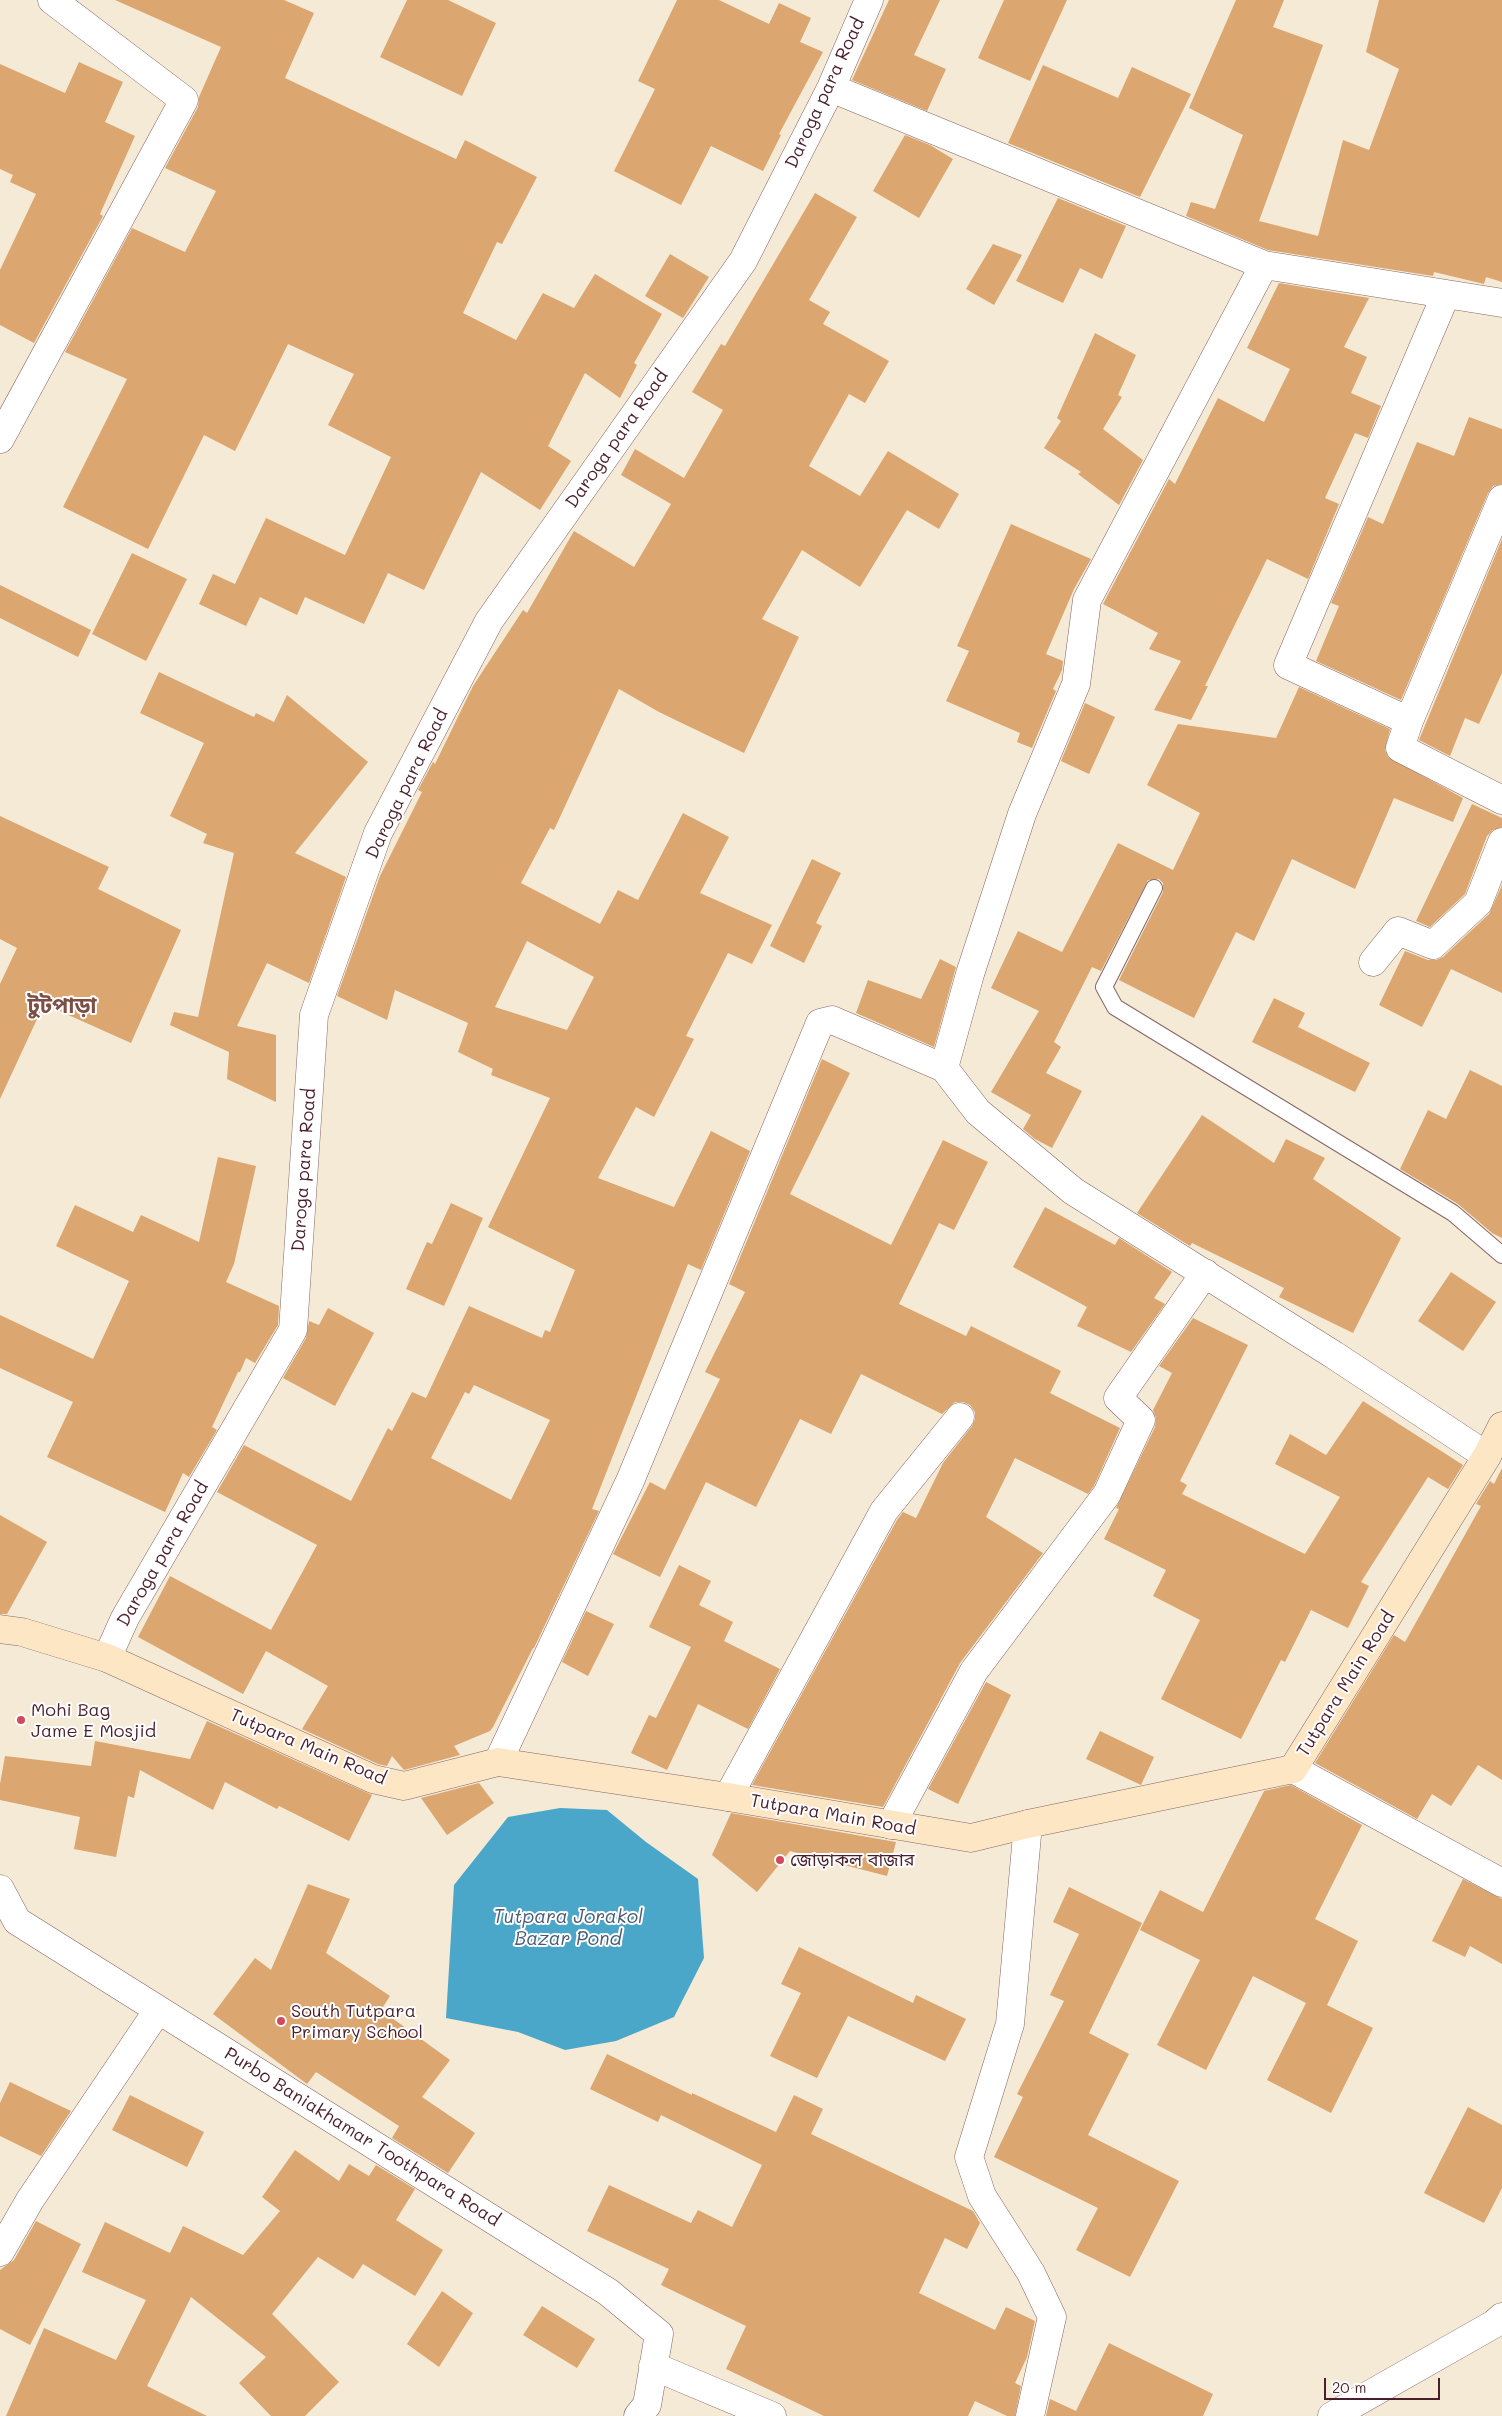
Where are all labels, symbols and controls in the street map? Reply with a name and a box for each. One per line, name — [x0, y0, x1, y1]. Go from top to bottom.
street label: Daroga para Road — [781, 14, 869, 172]
street label: Daroga para Road — [561, 366, 673, 512]
street label: Daroga para Road — [361, 706, 453, 862]
district label: টুটপাড়া — [27, 993, 97, 1019]
street label: Daroga para Road — [288, 1088, 320, 1252]
street label: Daroga para Road — [113, 1478, 213, 1630]
street label: Tutpara Main Road — [1292, 1607, 1400, 1761]
place label: Mohi Bag Jame E Mosjid — [31, 1699, 156, 1742]
street label: Tutpara Main Road — [227, 1704, 389, 1790]
marker: Mohi Bag Jame E Mosjid — [15, 1714, 27, 1726]
street label: Tutpara Main Road — [749, 1790, 917, 1840]
place label: জোড়াকল বাজার — [790, 1849, 914, 1871]
marker: জোড়াকল বাজার — [774, 1854, 786, 1866]
water label: Tutpara Jorakol Bazar Pond — [493, 1906, 643, 1950]
place label: South Tutpara Primary School — [291, 2000, 423, 2042]
marker: South Tutpara Primary School — [275, 2015, 287, 2027]
street label: Purbo Baniakhamar Toothpara Road — [220, 2043, 504, 2231]
scale bar — [1327, 2368, 1443, 2400]
text: 20 m — [1332, 2377, 1366, 2397]

